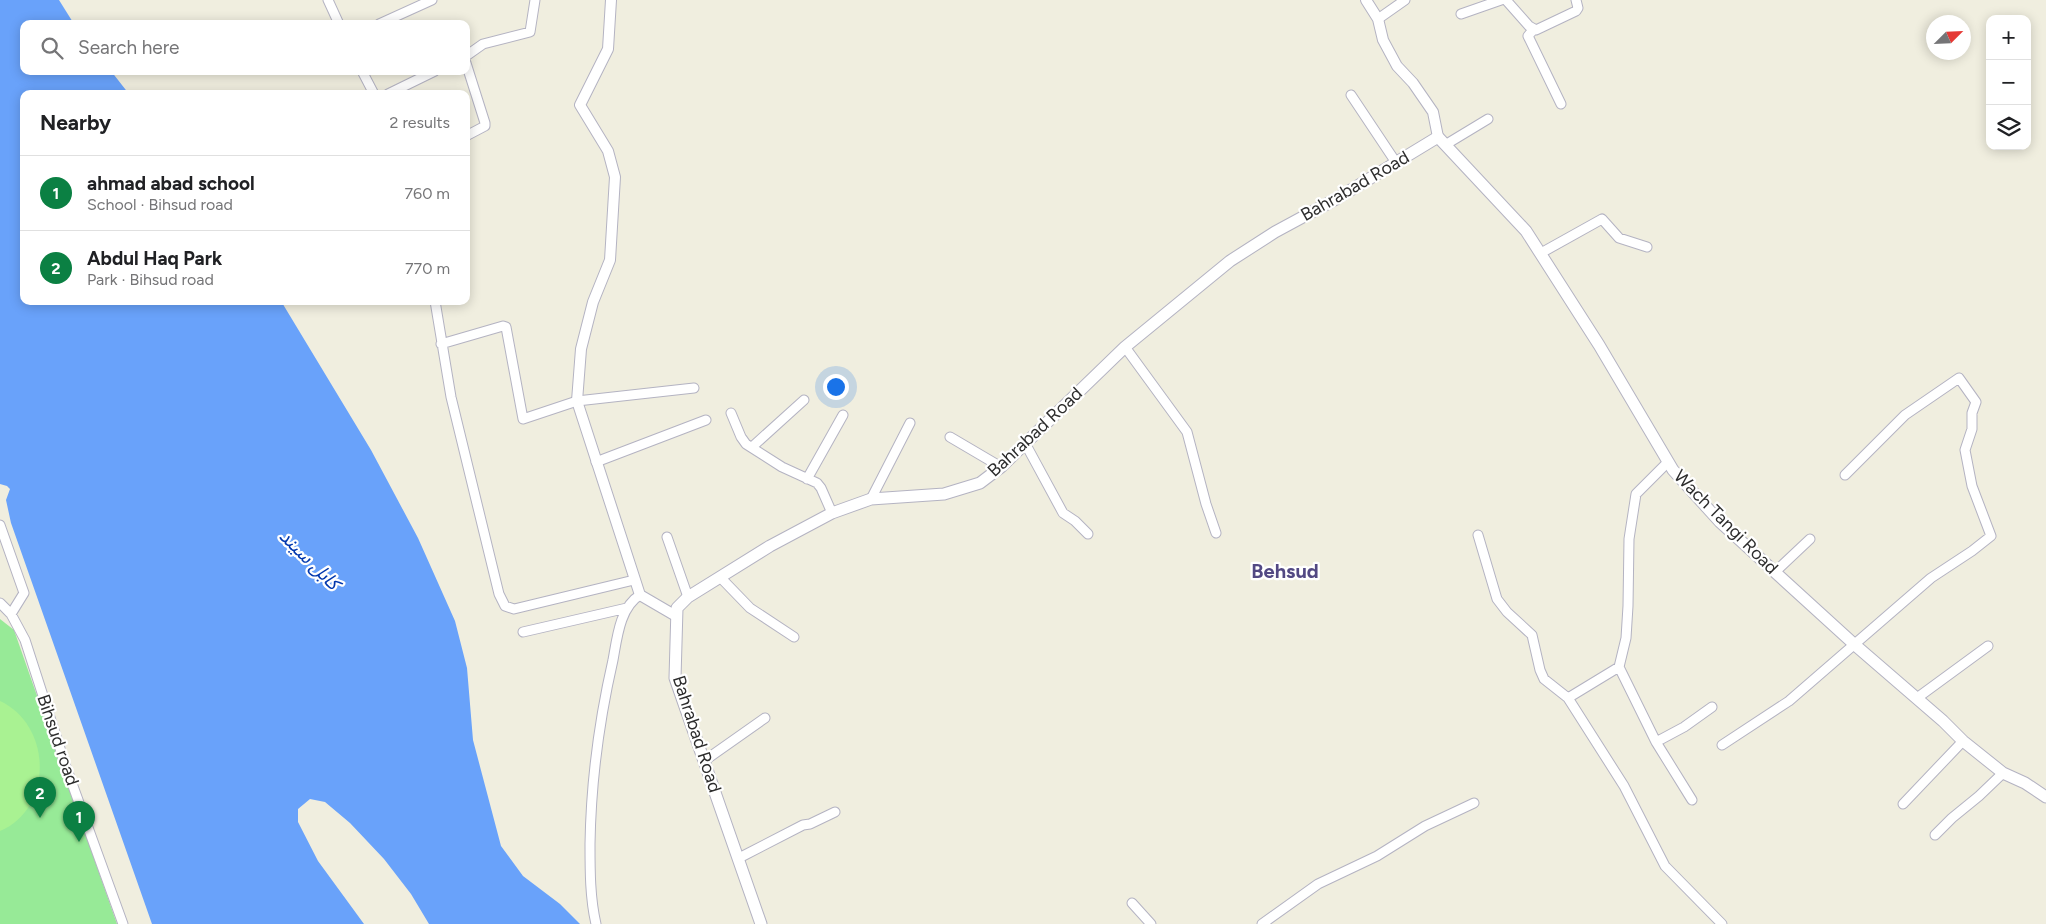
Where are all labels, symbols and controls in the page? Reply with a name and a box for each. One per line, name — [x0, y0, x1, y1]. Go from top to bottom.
north arrow — [1926, 15, 1971, 60]
map controls — [1986, 15, 2031, 150]
button: + — [1986, 15, 2031, 60]
search box — [20, 20, 470, 75]
icon: search — [38, 34, 66, 62]
text: Search here — [78, 36, 180, 59]
button: − — [1986, 60, 2031, 105]
button: layers — [1986, 105, 2031, 150]
text: Nearby — [40, 110, 111, 135]
text: 2 results — [390, 113, 450, 132]
street label: Bahrabad Road — [1297, 146, 1413, 226]
text: ahmad abad school — [87, 172, 255, 195]
text: 1 — [53, 184, 59, 203]
text: 760 m — [405, 184, 450, 203]
text: School · Bihsud road — [87, 195, 233, 214]
text: Abdul Haq Park — [87, 247, 222, 270]
text: 2 — [51, 259, 61, 278]
text: 770 m — [405, 259, 450, 278]
text: Park · Bihsud road — [87, 270, 214, 289]
your location — [823, 374, 849, 400]
street label: Bahrabad Road — [983, 382, 1087, 482]
street label: Wach Tangi Road — [1669, 465, 1783, 579]
water label: کابل سيند — [275, 524, 347, 597]
district label: Behsud — [1251, 559, 1319, 583]
street label: Bahrabad Road — [668, 673, 726, 795]
street label: Bihsud road — [32, 692, 84, 788]
pin: 2 — [24, 777, 56, 818]
pin: 1 — [63, 801, 95, 842]

